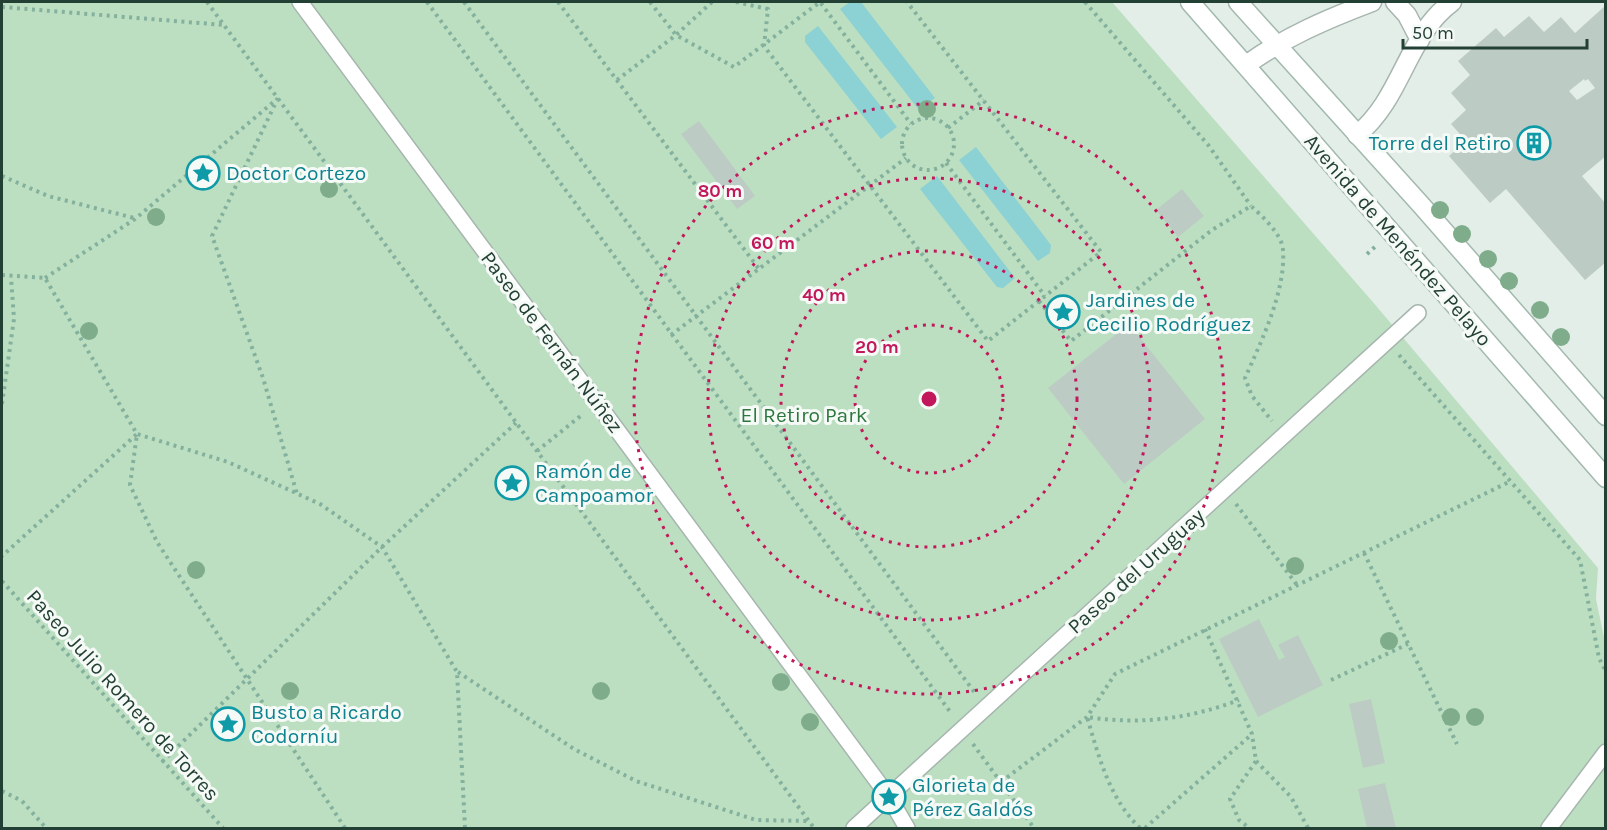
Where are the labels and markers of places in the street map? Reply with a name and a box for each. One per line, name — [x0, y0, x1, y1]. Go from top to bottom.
building icon: Torre del Retiro — [1516, 125, 1552, 161]
place label: Torre del Retiro — [1369, 131, 1511, 155]
place icon: Doctor Cortezo — [185, 155, 221, 191]
place label: Doctor Cortezo — [226, 161, 366, 185]
place label: Jardines de Cecilio Rodríguez — [1086, 288, 1251, 336]
place icon: Jardines de Cecilio Rodríguez — [1045, 294, 1081, 330]
centre of rings — [919, 389, 939, 409]
place label: Ramón de Campoamor — [535, 459, 654, 507]
place icon: Ramón de Campoamor — [494, 465, 530, 501]
place label: Busto a Ricardo Codorníu — [251, 700, 402, 748]
place icon: Busto a Ricardo Codorníu — [210, 706, 246, 742]
place label: Glorieta de Pérez Galdós — [912, 773, 1034, 821]
place icon: Glorieta de Pérez Galdós — [871, 779, 907, 815]

